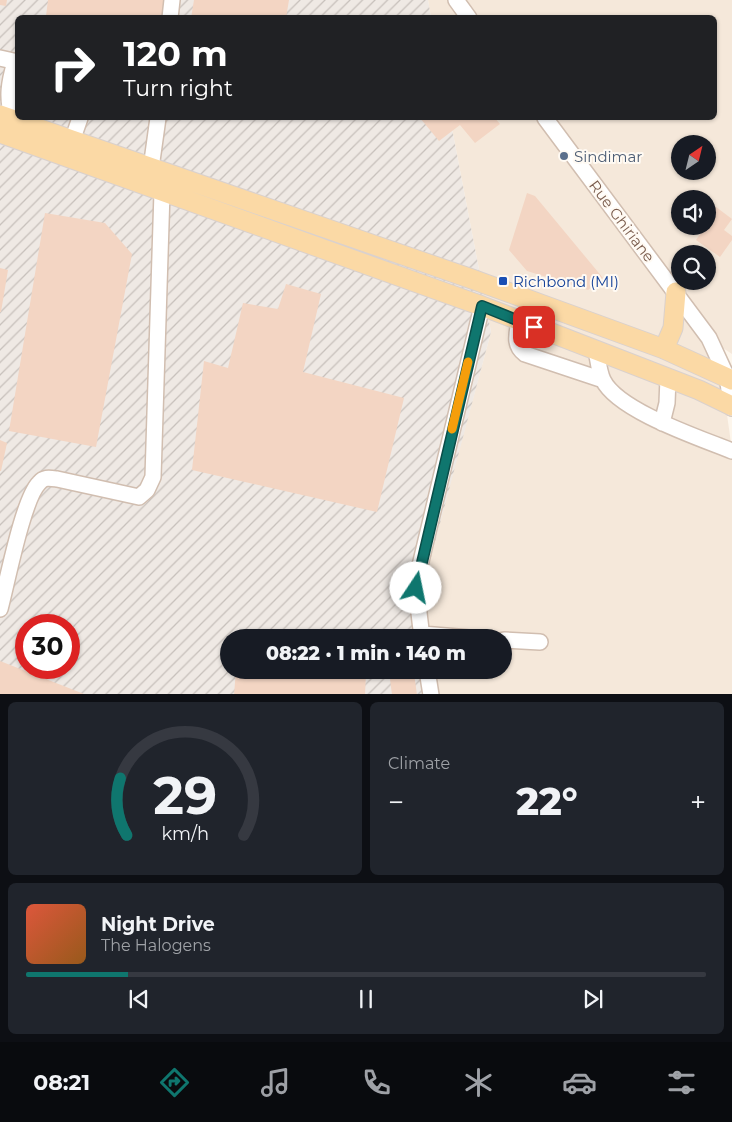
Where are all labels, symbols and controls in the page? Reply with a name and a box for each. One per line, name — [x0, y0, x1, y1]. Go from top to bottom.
text: 120 m — [123, 32, 228, 75]
icon: right — [40, 35, 105, 100]
text: Turn right — [123, 75, 233, 102]
north arrow — [671, 135, 716, 180]
map controls — [671, 135, 716, 290]
place label: Sindimar — [574, 147, 642, 166]
marker: Sindimar — [558, 150, 570, 162]
street label: Rue Ghiriane — [585, 176, 659, 266]
button: sound — [671, 190, 716, 235]
button: search — [671, 245, 716, 290]
place label: Richbond (MI) — [513, 272, 619, 291]
marker: Richbond (MI) — [497, 275, 509, 287]
pin — [513, 306, 555, 348]
icon: arrive — [520, 313, 548, 341]
position arrow — [389, 561, 441, 613]
speed limit sign: 30 — [15, 614, 80, 679]
text: 08:22 · 1 min · 140 m — [266, 642, 466, 665]
text: Climate — [388, 754, 450, 773]
text: 29 — [153, 764, 217, 827]
text: 22° — [516, 778, 578, 825]
text: − — [388, 785, 404, 819]
text: + — [690, 785, 706, 819]
text: km/h — [161, 823, 209, 844]
text: Night Drive — [101, 913, 215, 936]
text: The Halogens — [101, 936, 211, 955]
icon: previous — [125, 985, 153, 1013]
icon: pause — [352, 985, 380, 1013]
icon: next — [579, 985, 607, 1013]
icon: directions — [157, 1065, 192, 1100]
icon: music — [258, 1065, 293, 1100]
icon: phone — [359, 1065, 394, 1100]
icon: climate — [461, 1065, 496, 1100]
icon: car — [562, 1065, 597, 1100]
icon: filters — [664, 1065, 699, 1100]
text: 08:21 — [33, 1069, 90, 1096]

